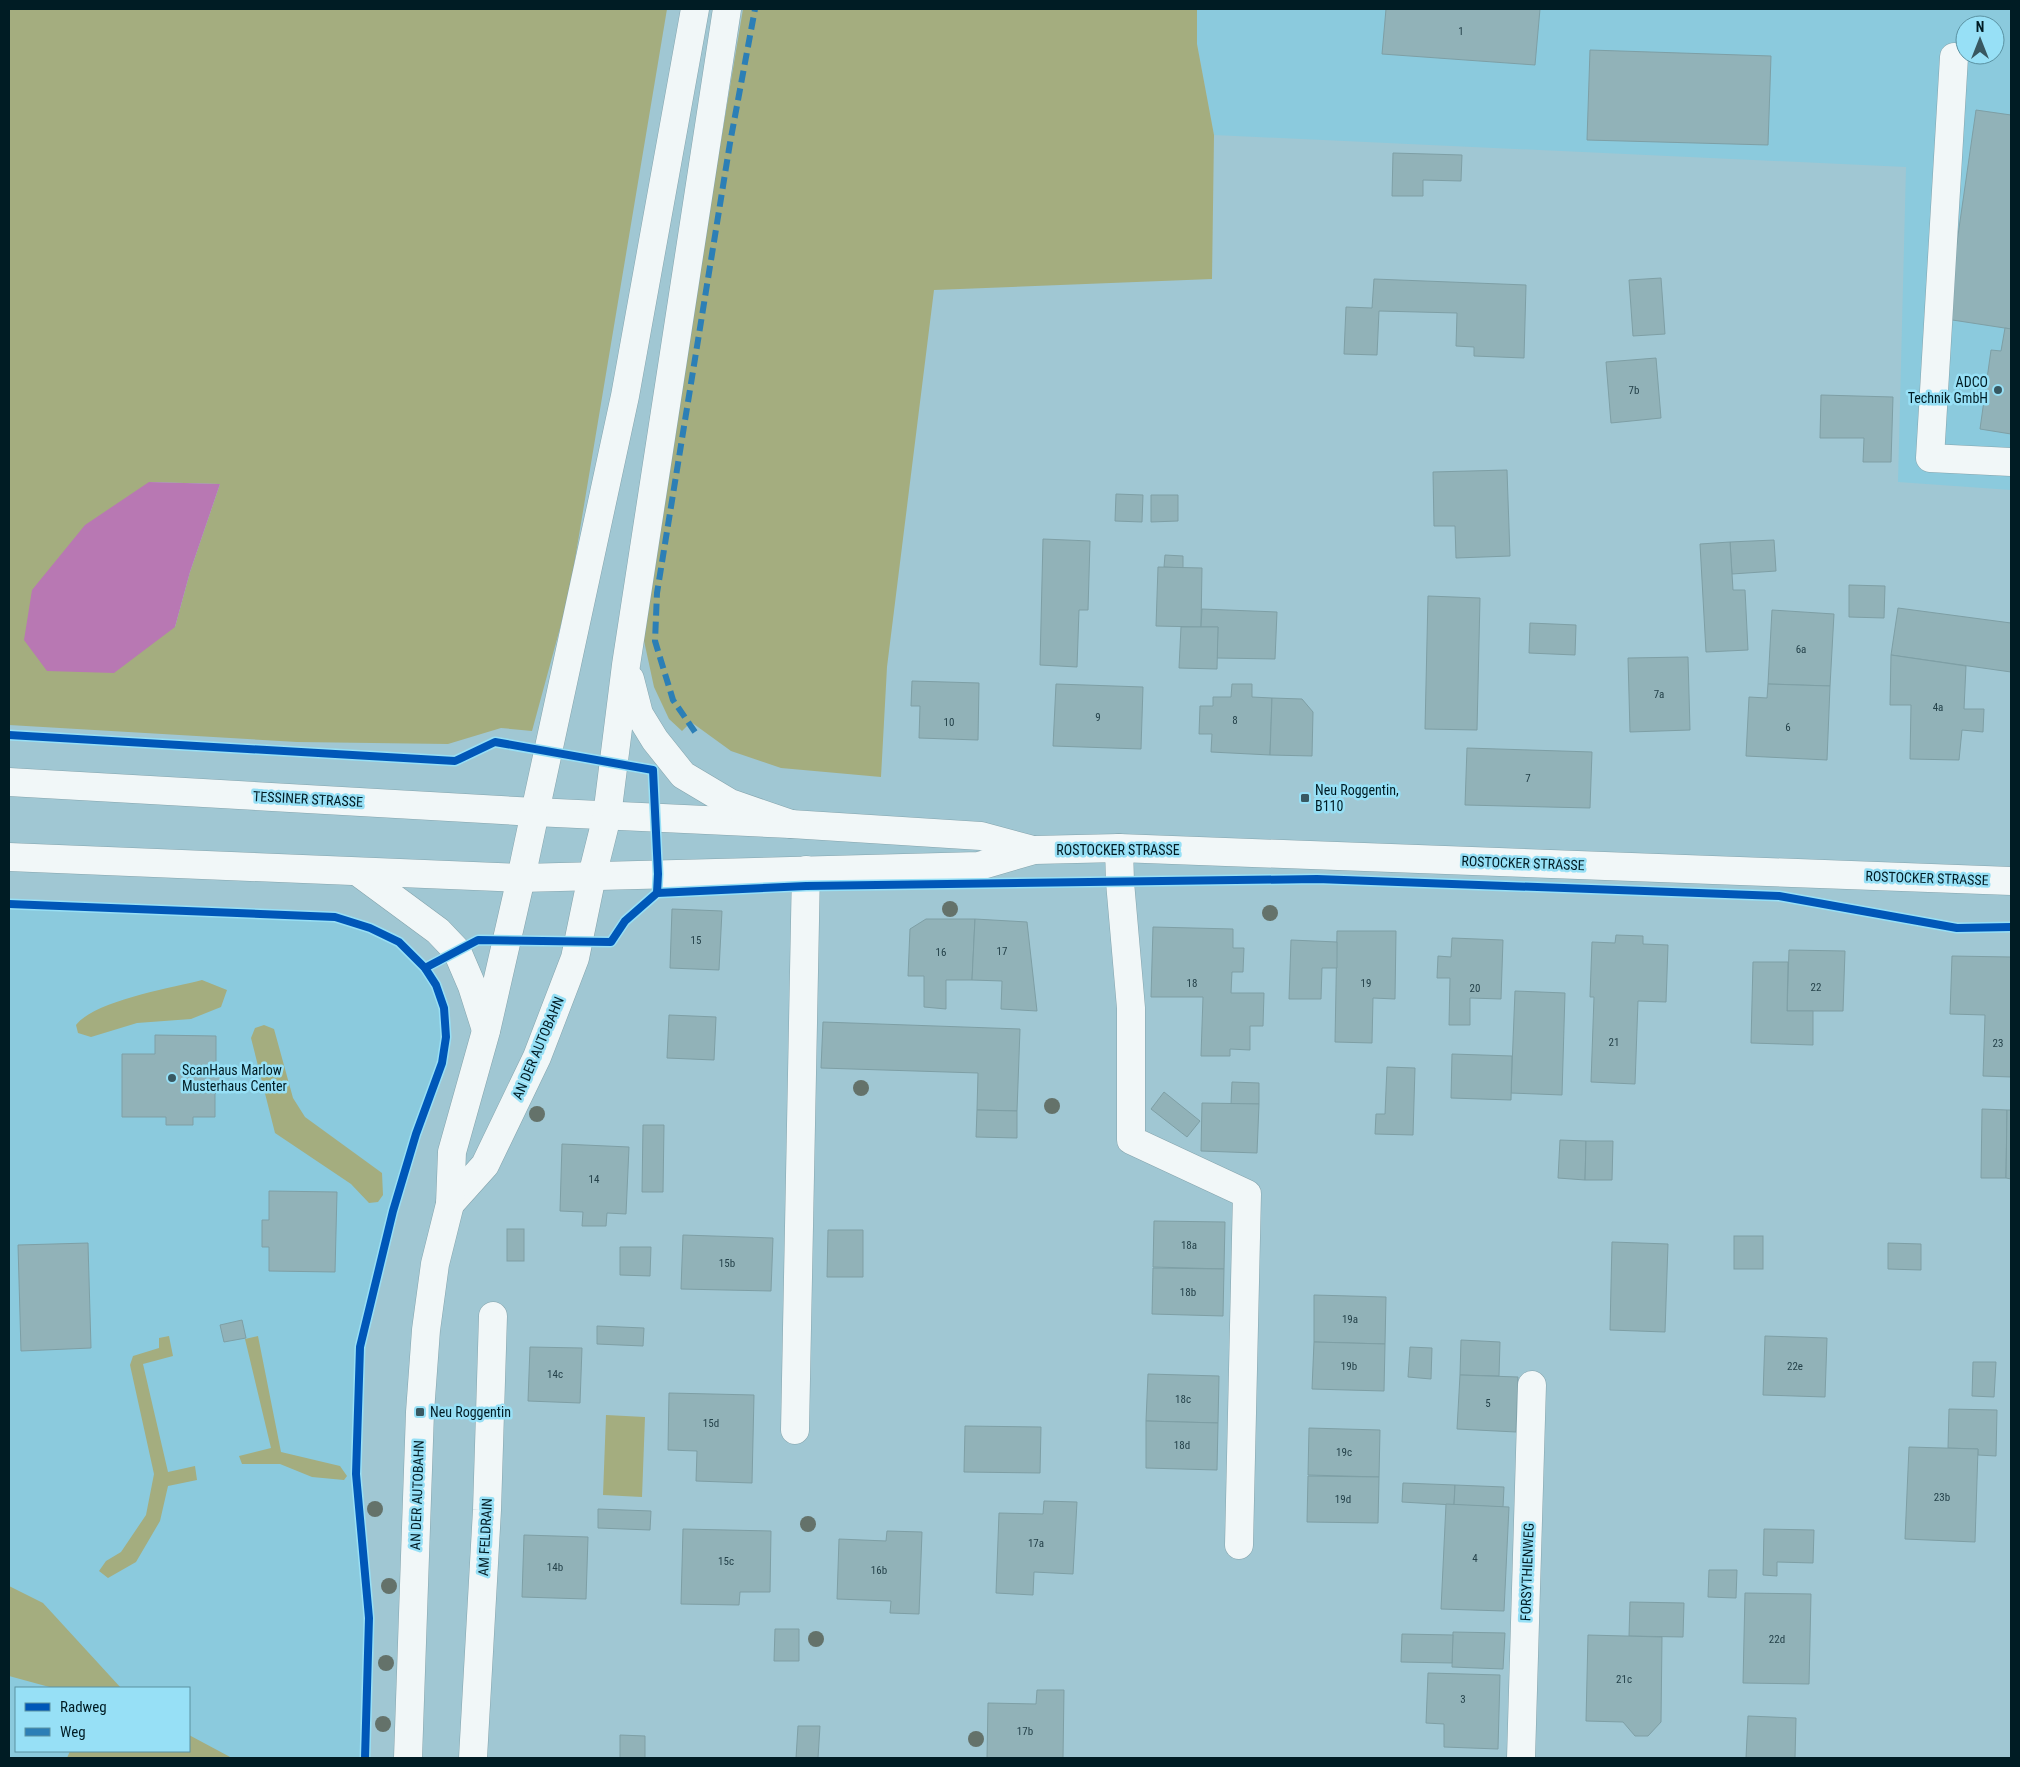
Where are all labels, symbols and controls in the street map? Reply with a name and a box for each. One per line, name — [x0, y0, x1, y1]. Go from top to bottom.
north arrow — [1955, 15, 2005, 65]
text: N — [1976, 19, 1984, 35]
house number: 1 — [1458, 25, 1464, 38]
place label: ADCO Technik GmbH — [1908, 374, 1988, 406]
house number: 7b — [1629, 384, 1639, 397]
marker: ADCO Technik GmbH — [1992, 384, 2004, 396]
house number: 6a — [1796, 643, 1806, 656]
house number: 7a — [1654, 688, 1664, 701]
house number: 4a — [1933, 701, 1943, 714]
house number: 9 — [1095, 711, 1101, 724]
house number: 8 — [1232, 714, 1238, 727]
house number: 10 — [944, 716, 954, 729]
house number: 6 — [1785, 721, 1791, 734]
house number: 7 — [1525, 772, 1531, 785]
place label: Neu Roggentin, B110 — [1315, 782, 1399, 814]
street label: TESSINER STRASSE — [253, 788, 363, 810]
marker: Neu Roggentin, B110 — [1299, 792, 1311, 804]
street label: ROSTOCKER STRASSE — [1056, 842, 1180, 858]
street label: ROSTOCKER STRASSE — [1461, 853, 1585, 873]
street label: ROSTOCKER STRASSE — [1865, 868, 1989, 888]
house number: 15 — [691, 934, 701, 947]
house number: 17 — [997, 945, 1007, 958]
house number: 16 — [936, 946, 946, 959]
house number: 18 — [1187, 977, 1197, 990]
house number: 19 — [1361, 977, 1371, 990]
house number: 22 — [1811, 981, 1821, 994]
house number: 20 — [1470, 982, 1480, 995]
street label: AN DER AUTOBAHN — [509, 994, 567, 1102]
house number: 21 — [1609, 1036, 1619, 1049]
house number: 23 — [1993, 1037, 2003, 1050]
place label: ScanHaus Marlow Musterhaus Center — [182, 1062, 287, 1094]
marker: ScanHaus Marlow Musterhaus Center — [166, 1072, 178, 1084]
house number: 14 — [589, 1173, 600, 1186]
house number: 18a — [1181, 1239, 1197, 1252]
house number: 15b — [719, 1257, 735, 1270]
house number: 18b — [1180, 1286, 1196, 1299]
house number: 19a — [1342, 1313, 1358, 1326]
house number: 19b — [1341, 1360, 1357, 1373]
house number: 22e — [1787, 1360, 1803, 1373]
house number: 14c — [547, 1368, 563, 1381]
house number: 18c — [1175, 1393, 1191, 1406]
house number: 5 — [1485, 1397, 1491, 1410]
place label: Neu Roggentin — [430, 1404, 511, 1420]
marker: Neu Roggentin — [414, 1406, 426, 1418]
house number: 15d — [703, 1417, 719, 1430]
house number: 18d — [1174, 1439, 1190, 1452]
street label: AN DER AUTOBAHN — [407, 1440, 427, 1550]
house number: 19c — [1336, 1446, 1352, 1459]
house number: 23b — [1934, 1491, 1950, 1504]
house number: 19d — [1335, 1493, 1351, 1506]
street label: AM FELDRAIN — [475, 1498, 495, 1576]
street label: FORSYTHIENWEG — [1517, 1523, 1537, 1621]
house number: 17a — [1028, 1537, 1044, 1550]
house number: 4 — [1472, 1552, 1478, 1565]
house number: 15c — [718, 1555, 734, 1568]
house number: 14b — [547, 1561, 563, 1574]
house number: 16b — [871, 1564, 887, 1577]
house number: 22d — [1769, 1633, 1785, 1646]
house number: 21c — [1616, 1673, 1632, 1686]
legend — [15, 1687, 190, 1752]
house number: 3 — [1460, 1693, 1466, 1706]
text: Radweg — [60, 1698, 107, 1716]
text: Weg — [60, 1723, 86, 1741]
house number: 17b — [1017, 1725, 1033, 1738]

